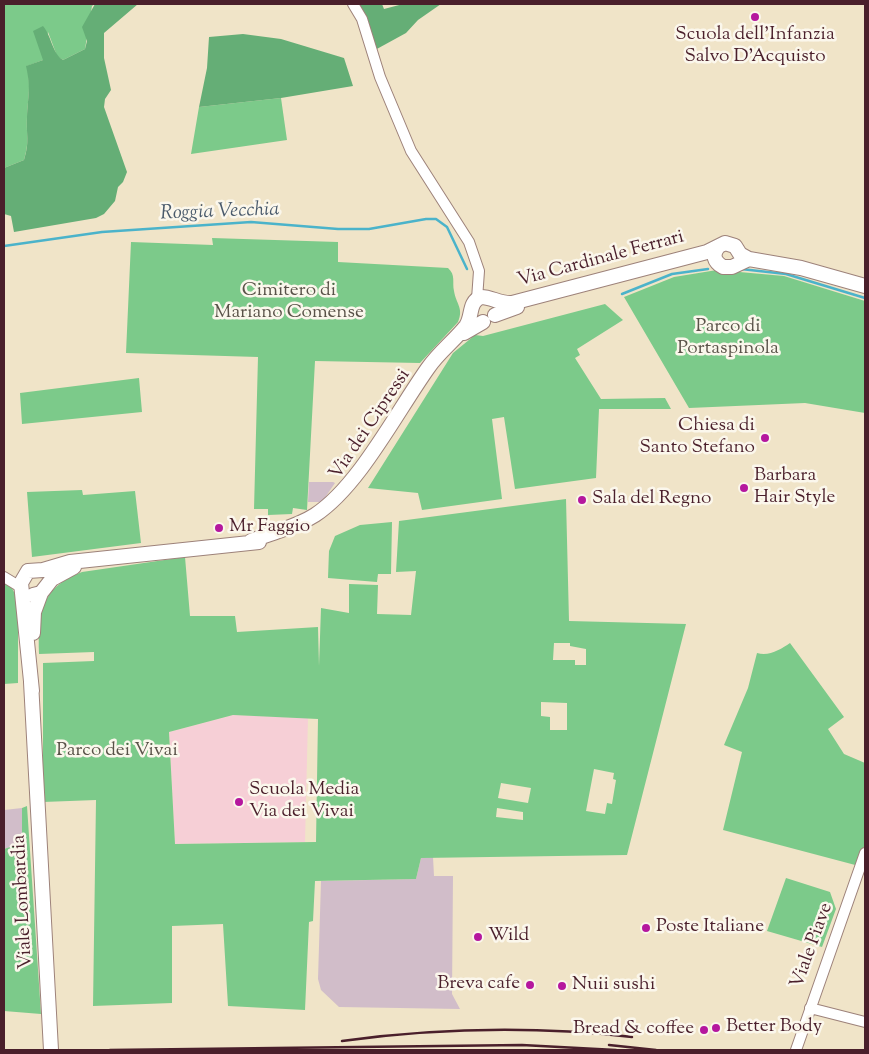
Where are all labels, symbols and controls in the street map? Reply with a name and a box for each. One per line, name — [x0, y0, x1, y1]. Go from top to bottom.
marker: Scuola dell'Infanzia Salvo D'Acquisto — [749, 11, 761, 23]
place label: Scuola dell'Infanzia Salvo D'Acquisto — [675, 25, 835, 69]
water label: Roggia Vecchia — [160, 199, 280, 227]
street label: Via Cardinale Ferrari — [515, 227, 687, 293]
park label: Cimitero di Mariano Comense — [214, 281, 364, 325]
park label: Parco di Portaspinola — [677, 317, 779, 361]
street label: Via dei Cipressi — [326, 365, 416, 485]
place label: Chiesa di Santo Stefano — [640, 416, 755, 460]
marker: Chiesa di Santo Stefano — [759, 432, 771, 444]
place label: Barbara Hair Style — [754, 466, 835, 510]
marker: Barbara Hair Style — [738, 482, 750, 494]
place label: Sala del Regno — [592, 489, 711, 511]
marker: Sala del Regno — [576, 494, 588, 506]
place label: Mr Faggio — [229, 517, 310, 539]
marker: Mr Faggio — [213, 522, 225, 534]
park label: Parco dei Vivai — [56, 741, 178, 763]
place label: Scuola Media Via dei Vivai — [249, 780, 359, 824]
marker: Scuola Media Via dei Vivai — [233, 796, 245, 808]
street label: Viale Lombardia — [9, 834, 39, 970]
street label: Viale Piave — [787, 900, 839, 992]
place label: Poste Italiane — [656, 917, 764, 939]
marker: Poste Italiane — [640, 922, 652, 934]
place label: Wild — [488, 926, 529, 948]
marker: Wild — [472, 931, 484, 943]
place label: Breva cafe — [437, 974, 520, 996]
place label: Nuii sushi — [572, 975, 655, 997]
marker: Breva cafe — [524, 979, 536, 991]
marker: Nuii sushi — [556, 980, 568, 992]
place label: Better Body — [726, 1017, 822, 1039]
place label: Bread & coffee — [573, 1019, 694, 1041]
marker: Better Body — [710, 1022, 722, 1034]
marker: Bread & coffee — [698, 1024, 710, 1036]

